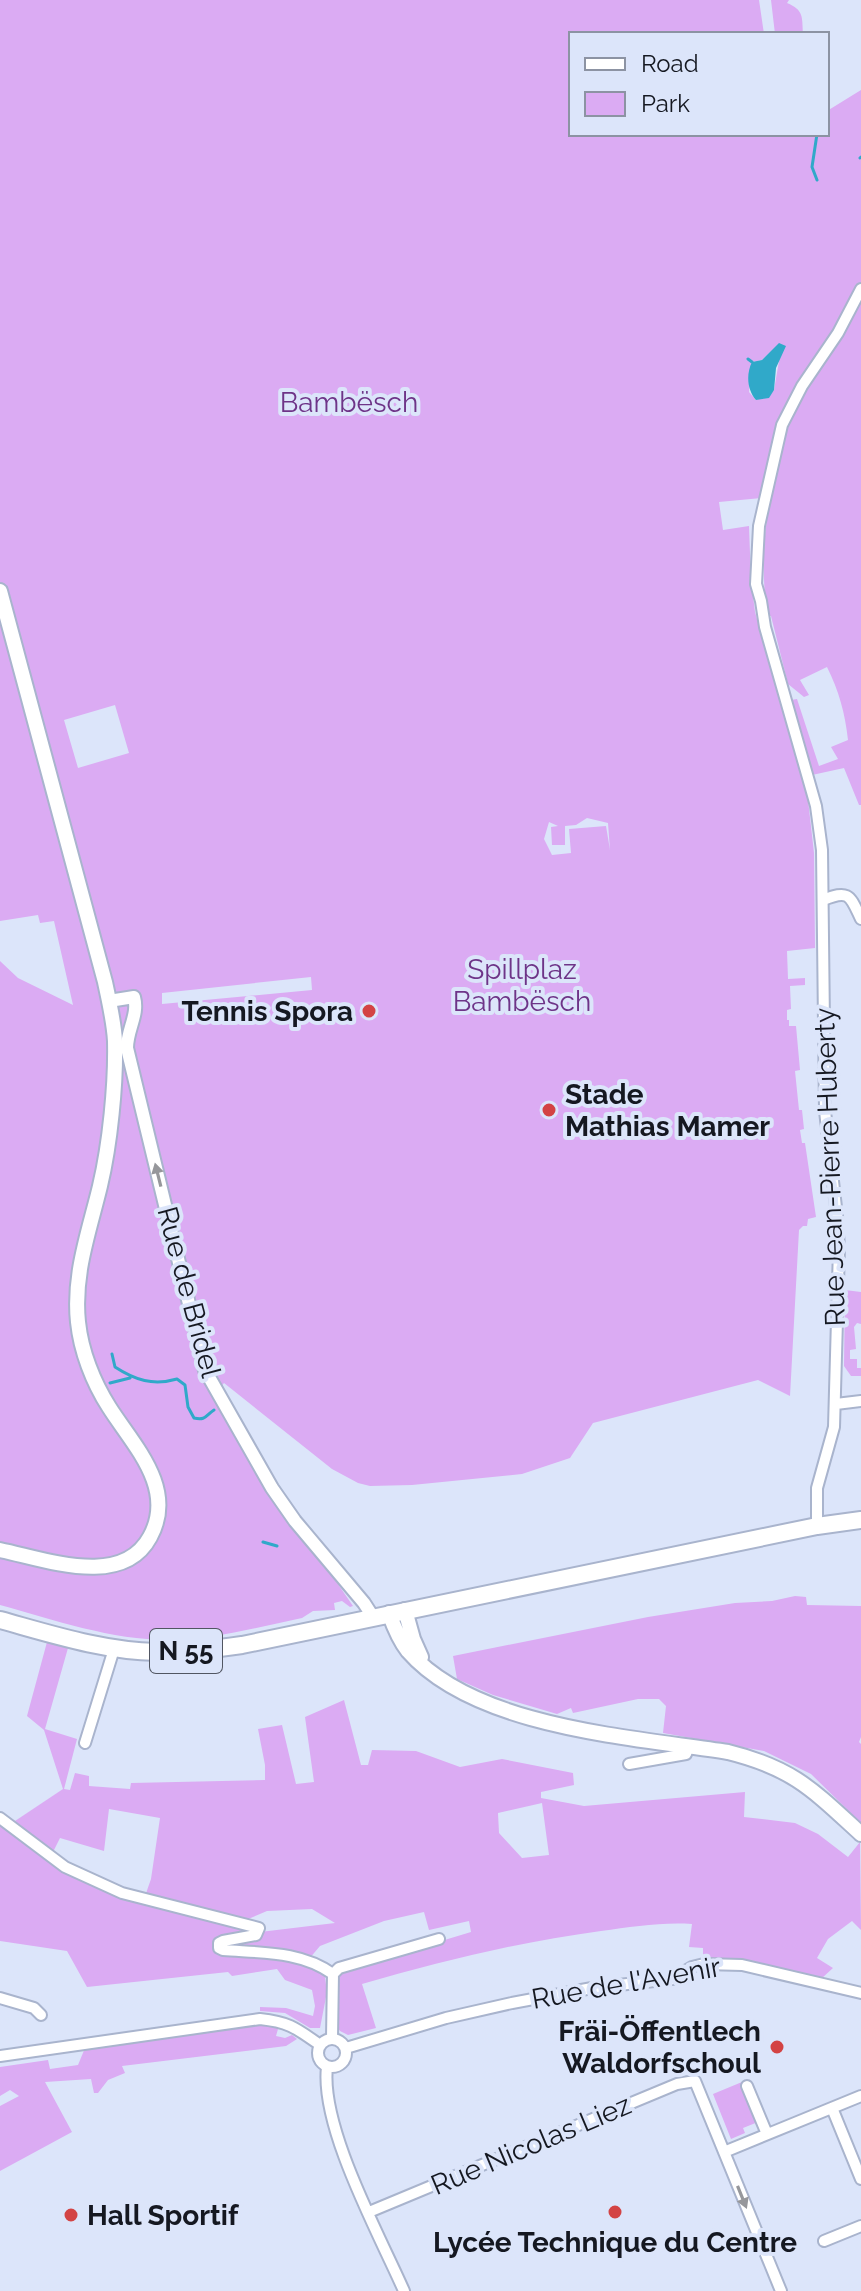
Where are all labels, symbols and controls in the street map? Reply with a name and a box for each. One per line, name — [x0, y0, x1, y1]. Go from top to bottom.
legend — [569, 32, 829, 136]
text: Road — [641, 49, 699, 78]
text: Park — [641, 89, 690, 118]
park label: Bambësch — [280, 386, 418, 419]
park label: Spillplaz Bambësch — [453, 953, 591, 1018]
place label: Tennis Spora — [182, 995, 353, 1028]
marker: Tennis Spora — [360, 1002, 378, 1020]
street label: Rue Jean-Pierre Huberty — [808, 1007, 852, 1327]
place label: Stade Mathias Mamer — [565, 1078, 770, 1143]
marker: Stade Mathias Mamer — [540, 1101, 558, 1119]
one-way arrow — [152, 1162, 164, 1187]
street label: Rue de Bridel — [150, 1203, 228, 1381]
road number: N 55 — [150, 1629, 222, 1673]
street label: Rue de l'Avenir — [529, 1950, 723, 2016]
place label: Fräi-Öffentlech Waldorfschoul — [558, 2015, 761, 2080]
marker: Fräi-Öffentlech Waldorfschoul — [768, 2038, 786, 2056]
street label: Rue Nicolas Liez — [426, 2088, 636, 2202]
one-way arrow — [736, 2185, 749, 2209]
place label: Hall Sportif — [87, 2199, 240, 2232]
marker: Lycée Technique du Centre — [606, 2203, 624, 2221]
marker: Hall Sportif — [62, 2206, 80, 2224]
place label: Lycée Technique du Centre — [433, 2226, 797, 2259]

